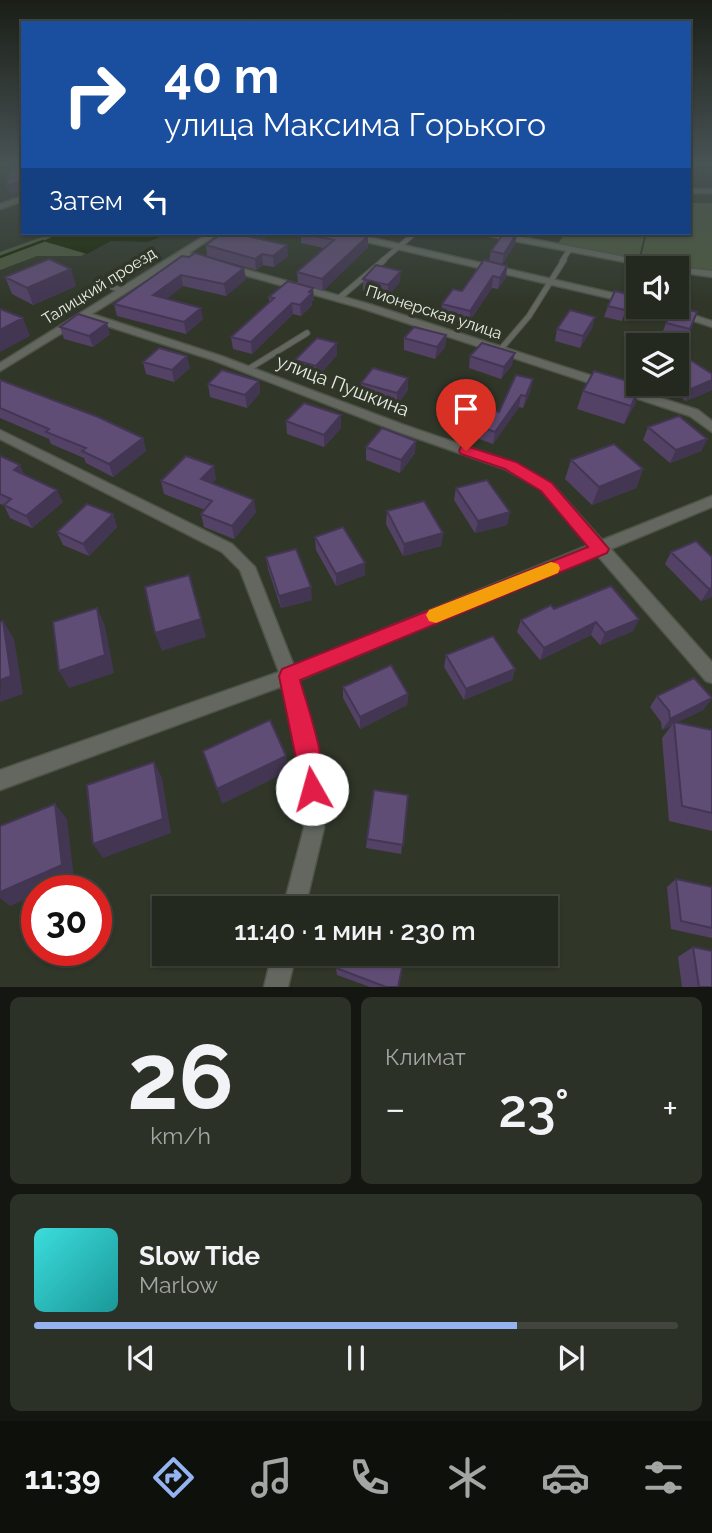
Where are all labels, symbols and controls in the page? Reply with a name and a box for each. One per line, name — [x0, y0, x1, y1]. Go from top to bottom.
text: 40 m — [164, 47, 279, 104]
icon: right — [49, 49, 140, 140]
text: улица Максима Горького — [164, 106, 546, 143]
icon: left — [137, 182, 175, 220]
text: Затем — [49, 186, 123, 216]
street label: Талицкий проезд — [39, 243, 159, 329]
map controls — [626, 256, 689, 396]
button: sound — [626, 256, 689, 319]
street label: Пионерская улица — [364, 281, 504, 343]
button: layers — [626, 333, 689, 396]
street label: улица Пушкина — [274, 350, 412, 420]
pin — [436, 379, 496, 451]
icon: arrive — [447, 390, 485, 428]
position arrow — [275, 752, 349, 826]
speed limit sign: 30 — [21, 875, 112, 966]
text: 11:40 · 1 мин · 230 m — [234, 916, 476, 946]
text: 26 — [127, 1023, 234, 1130]
text: Климат — [385, 1043, 466, 1070]
text: 23° — [499, 1078, 569, 1139]
text: − — [385, 1086, 405, 1131]
text: + — [662, 1086, 678, 1131]
text: km/h — [150, 1122, 211, 1149]
text: Slow Tide — [139, 1241, 260, 1271]
text: Marlow — [139, 1271, 218, 1298]
icon: previous — [122, 1339, 160, 1377]
icon: pause — [337, 1339, 375, 1377]
icon: next — [552, 1339, 590, 1377]
icon: directions — [149, 1453, 198, 1502]
icon: music — [247, 1453, 296, 1502]
icon: phone — [345, 1453, 394, 1502]
icon: climate — [443, 1453, 492, 1502]
icon: car — [541, 1453, 590, 1502]
icon: filters — [639, 1453, 688, 1502]
text: 11:39 — [24, 1459, 101, 1496]

